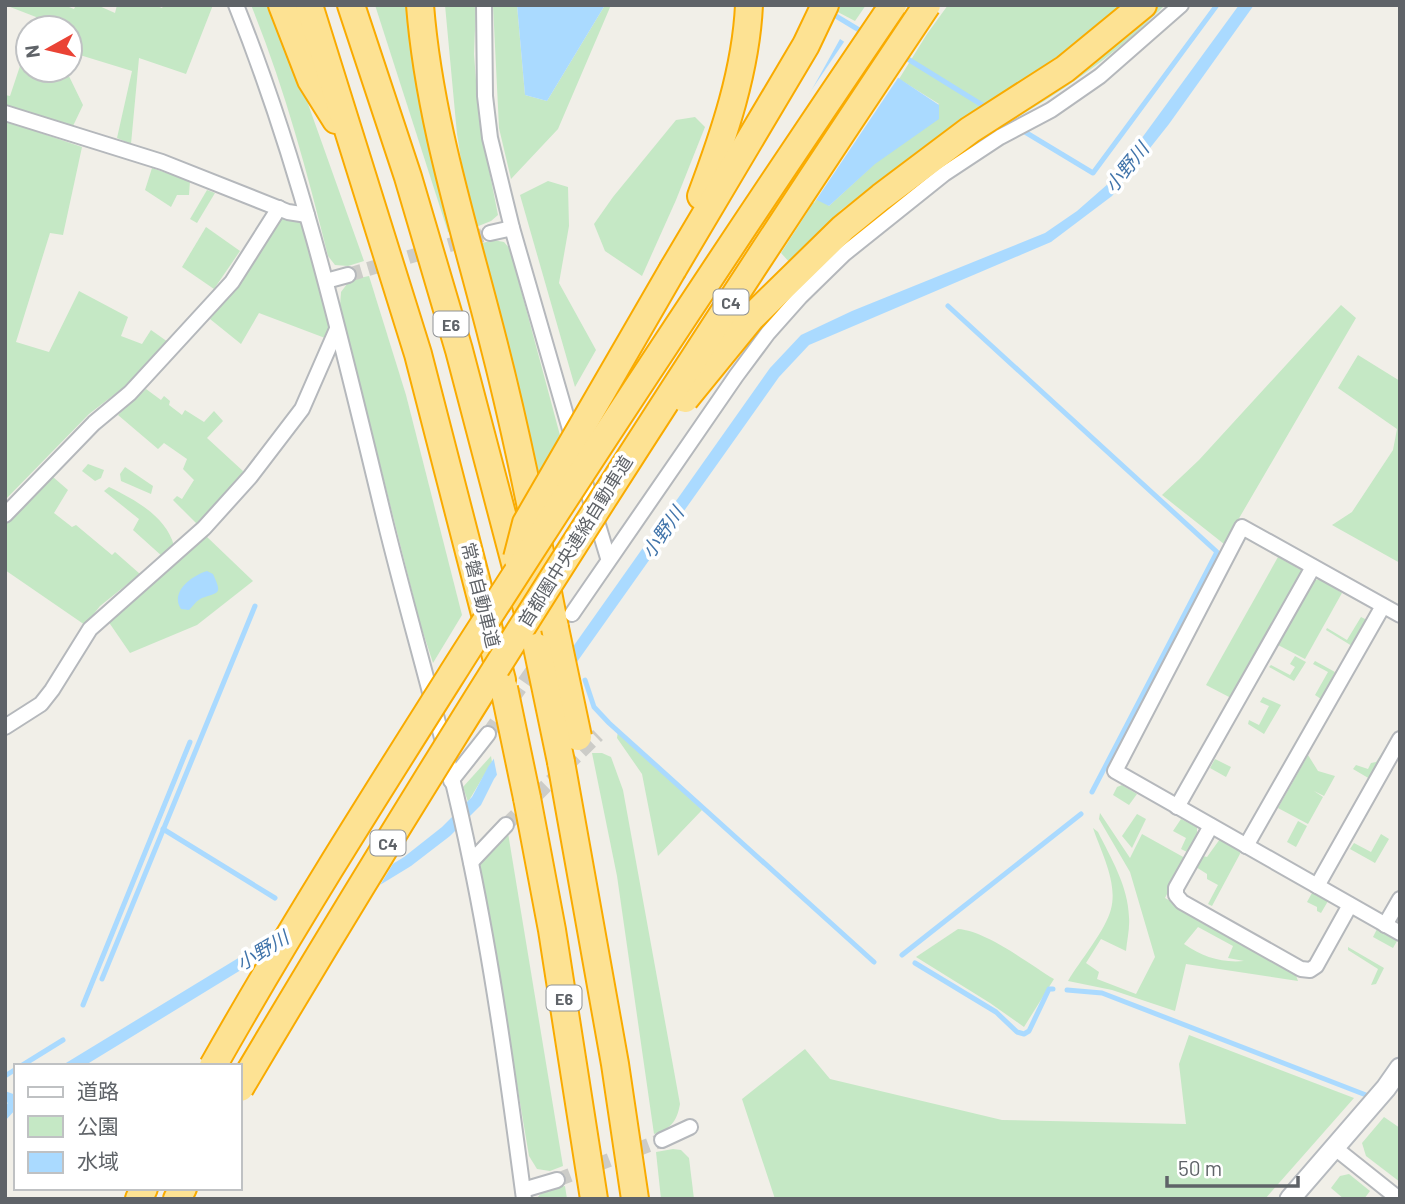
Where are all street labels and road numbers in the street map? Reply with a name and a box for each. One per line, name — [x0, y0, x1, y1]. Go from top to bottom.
road number: C4 — [714, 290, 748, 314]
road number: E6 — [434, 312, 468, 336]
street label: 首都圏中央連絡自動車道 — [513, 451, 637, 631]
street label: 常磐自動車道 — [457, 540, 505, 650]
road number: C4 — [370, 830, 406, 856]
road number: E6 — [546, 986, 582, 1010]

